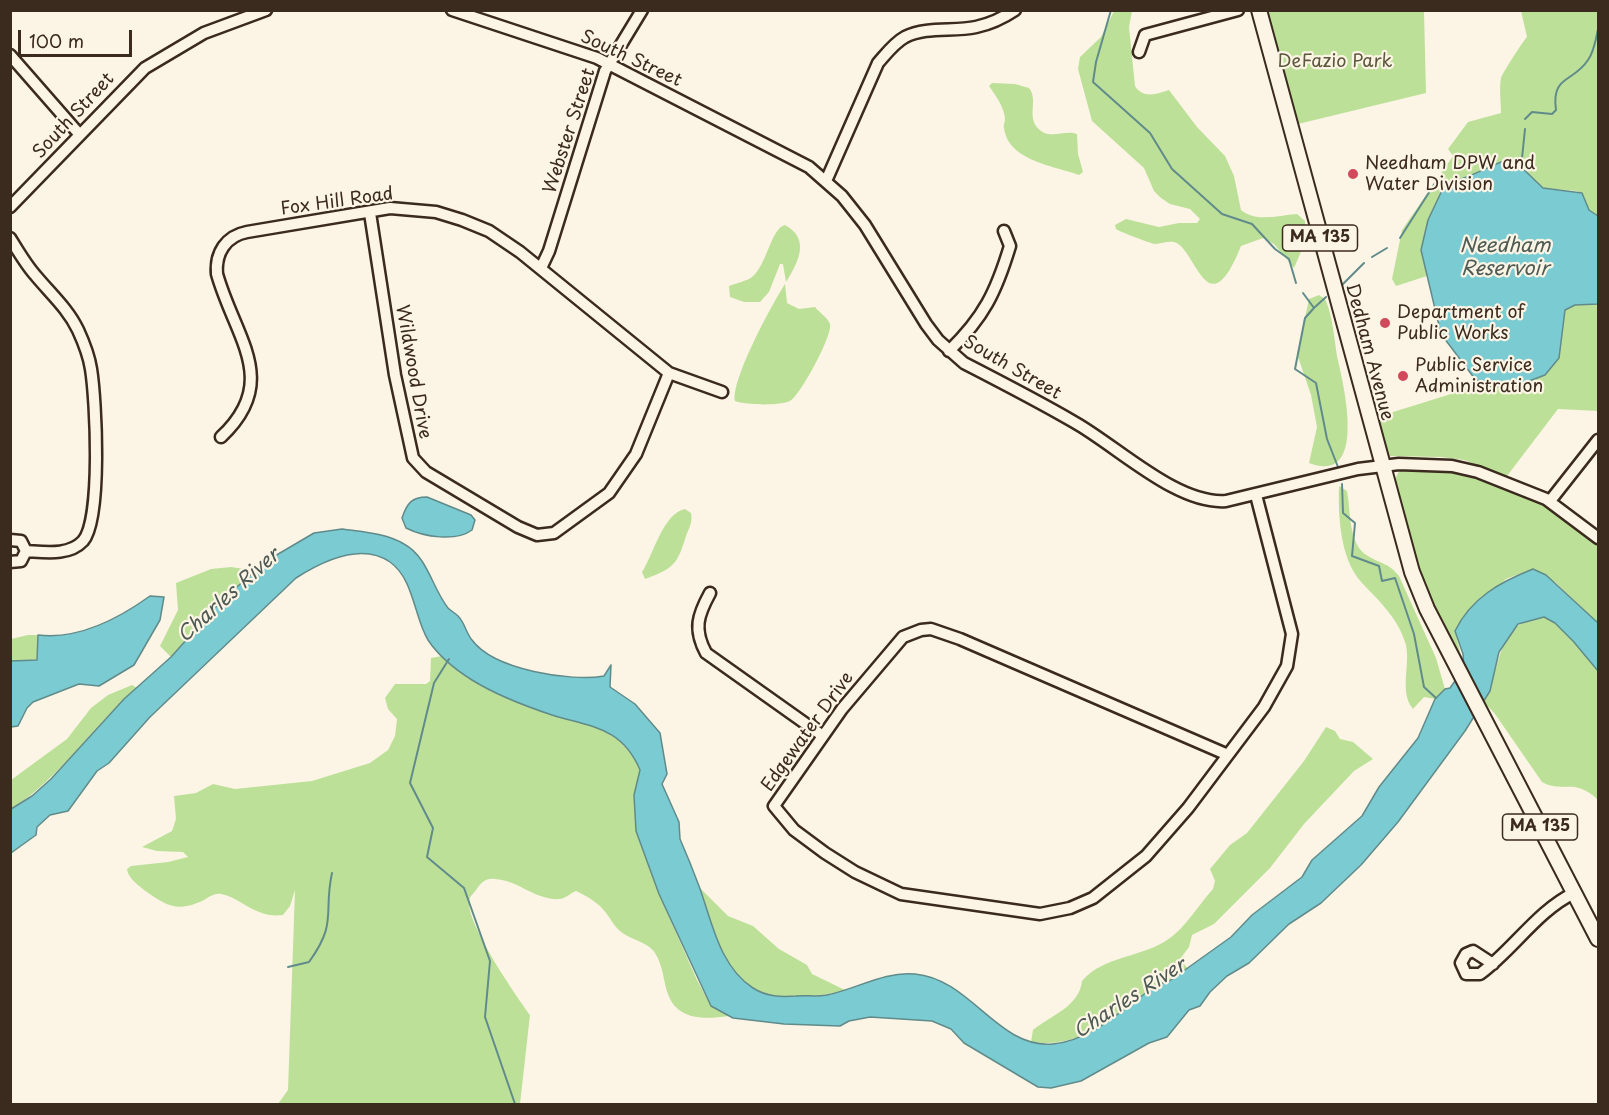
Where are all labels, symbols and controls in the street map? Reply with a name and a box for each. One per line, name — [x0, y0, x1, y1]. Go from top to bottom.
scale bar — [21, 18, 135, 56]
street label: South Street — [577, 26, 685, 92]
text: 100 m — [29, 27, 84, 54]
park label: DeFazio Park — [1278, 51, 1392, 73]
street label: Webster Street — [540, 66, 600, 196]
street label: South Street — [29, 69, 119, 163]
place label: Needham DPW and Water Division — [1365, 153, 1535, 195]
marker: Needham DPW and Water Division — [1346, 167, 1360, 181]
street label: Fox Hill Road — [279, 183, 395, 221]
road number: MA 135 — [1282, 225, 1358, 251]
water label: Needham Reservoir — [1460, 234, 1550, 281]
street label: Dedham Avenue — [1340, 281, 1398, 423]
place label: Department of Public Works — [1397, 302, 1524, 344]
street label: Wildwood Drive — [391, 303, 435, 441]
marker: Department of Public Works — [1378, 316, 1392, 330]
street label: South Street — [959, 331, 1065, 405]
place label: Public Service Administration — [1415, 355, 1543, 398]
marker: Public Service Administration — [1396, 369, 1410, 383]
water label: Charles River — [173, 544, 285, 648]
street label: Edgewater Drive — [757, 668, 859, 796]
road number: MA 135 — [1502, 814, 1578, 840]
water label: Charles River — [1069, 954, 1191, 1044]

